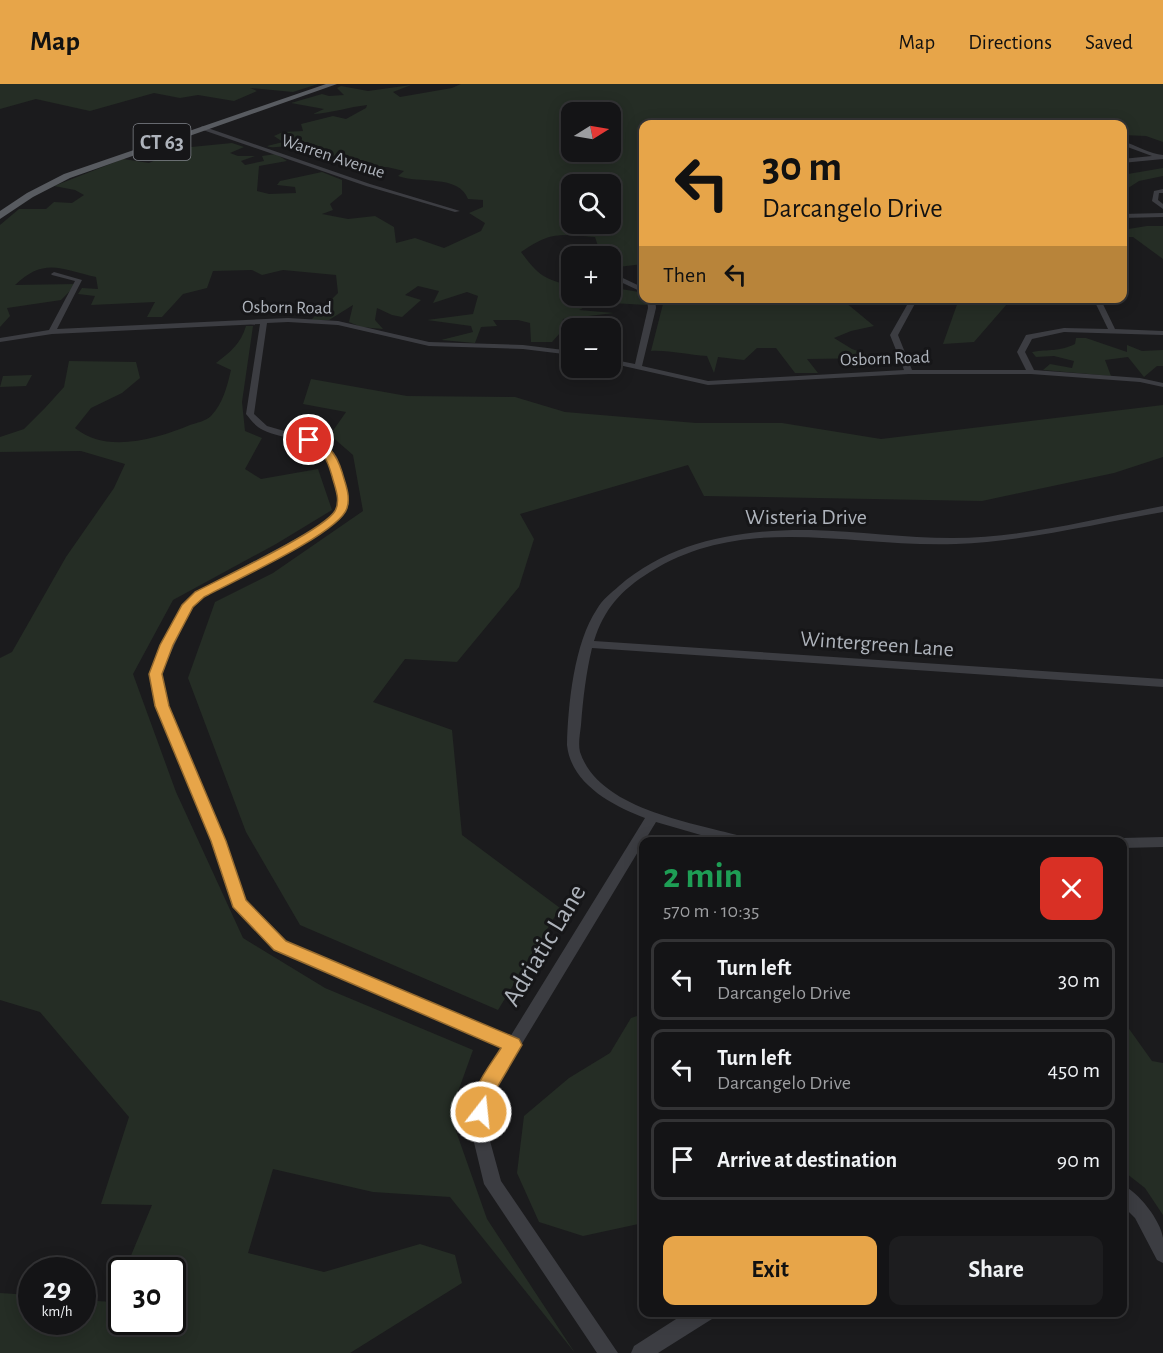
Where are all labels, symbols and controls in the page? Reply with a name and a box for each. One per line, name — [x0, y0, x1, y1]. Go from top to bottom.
text: Map — [30, 28, 80, 56]
text: Map — [899, 32, 935, 53]
text: Directions — [968, 32, 1052, 53]
text: Saved — [1085, 32, 1133, 53]
north arrow — [561, 102, 621, 162]
map controls — [561, 102, 621, 378]
road number: CT 63 — [134, 124, 190, 160]
street label: Warren Avenue — [279, 132, 387, 182]
icon: left — [663, 144, 741, 222]
text: 30 m — [762, 146, 842, 188]
button: search — [561, 174, 621, 234]
text: Darcangelo Drive — [762, 195, 943, 222]
button: + — [561, 246, 621, 306]
icon: left — [719, 258, 752, 291]
text: Then — [663, 264, 707, 286]
street label: Osborn Road — [242, 298, 332, 318]
button: − — [561, 318, 621, 378]
street label: Osborn Road — [840, 348, 930, 370]
pin — [283, 414, 334, 465]
icon: arrive — [292, 423, 325, 456]
street label: Wisteria Drive — [745, 506, 867, 528]
street label: Wintergreen Lane — [799, 628, 955, 660]
button: close — [1040, 857, 1103, 920]
text: 2 min — [663, 858, 743, 894]
street label: Adriatic Lane — [497, 879, 591, 1011]
text: 570 m · 10:35 — [663, 901, 759, 921]
text: Turn left — [717, 957, 791, 979]
icon: left — [666, 963, 699, 996]
text: 30 m — [1058, 969, 1100, 991]
text: Darcangelo Drive — [717, 983, 851, 1003]
text: Turn left — [717, 1047, 791, 1069]
icon: left — [666, 1053, 699, 1086]
text: 450 m — [1047, 1059, 1100, 1081]
text: Darcangelo Drive — [717, 1073, 851, 1093]
position arrow — [449, 1080, 513, 1144]
icon: arrive — [666, 1143, 699, 1176]
text: Arrive at destination — [717, 1149, 897, 1171]
text: 90 m — [1057, 1149, 1100, 1171]
button: Exit — [663, 1236, 877, 1305]
button: Share — [889, 1236, 1103, 1305]
speed limit sign: 30 — [108, 1257, 186, 1335]
text: 29 — [43, 1274, 71, 1304]
text: km/h — [42, 1304, 72, 1319]

